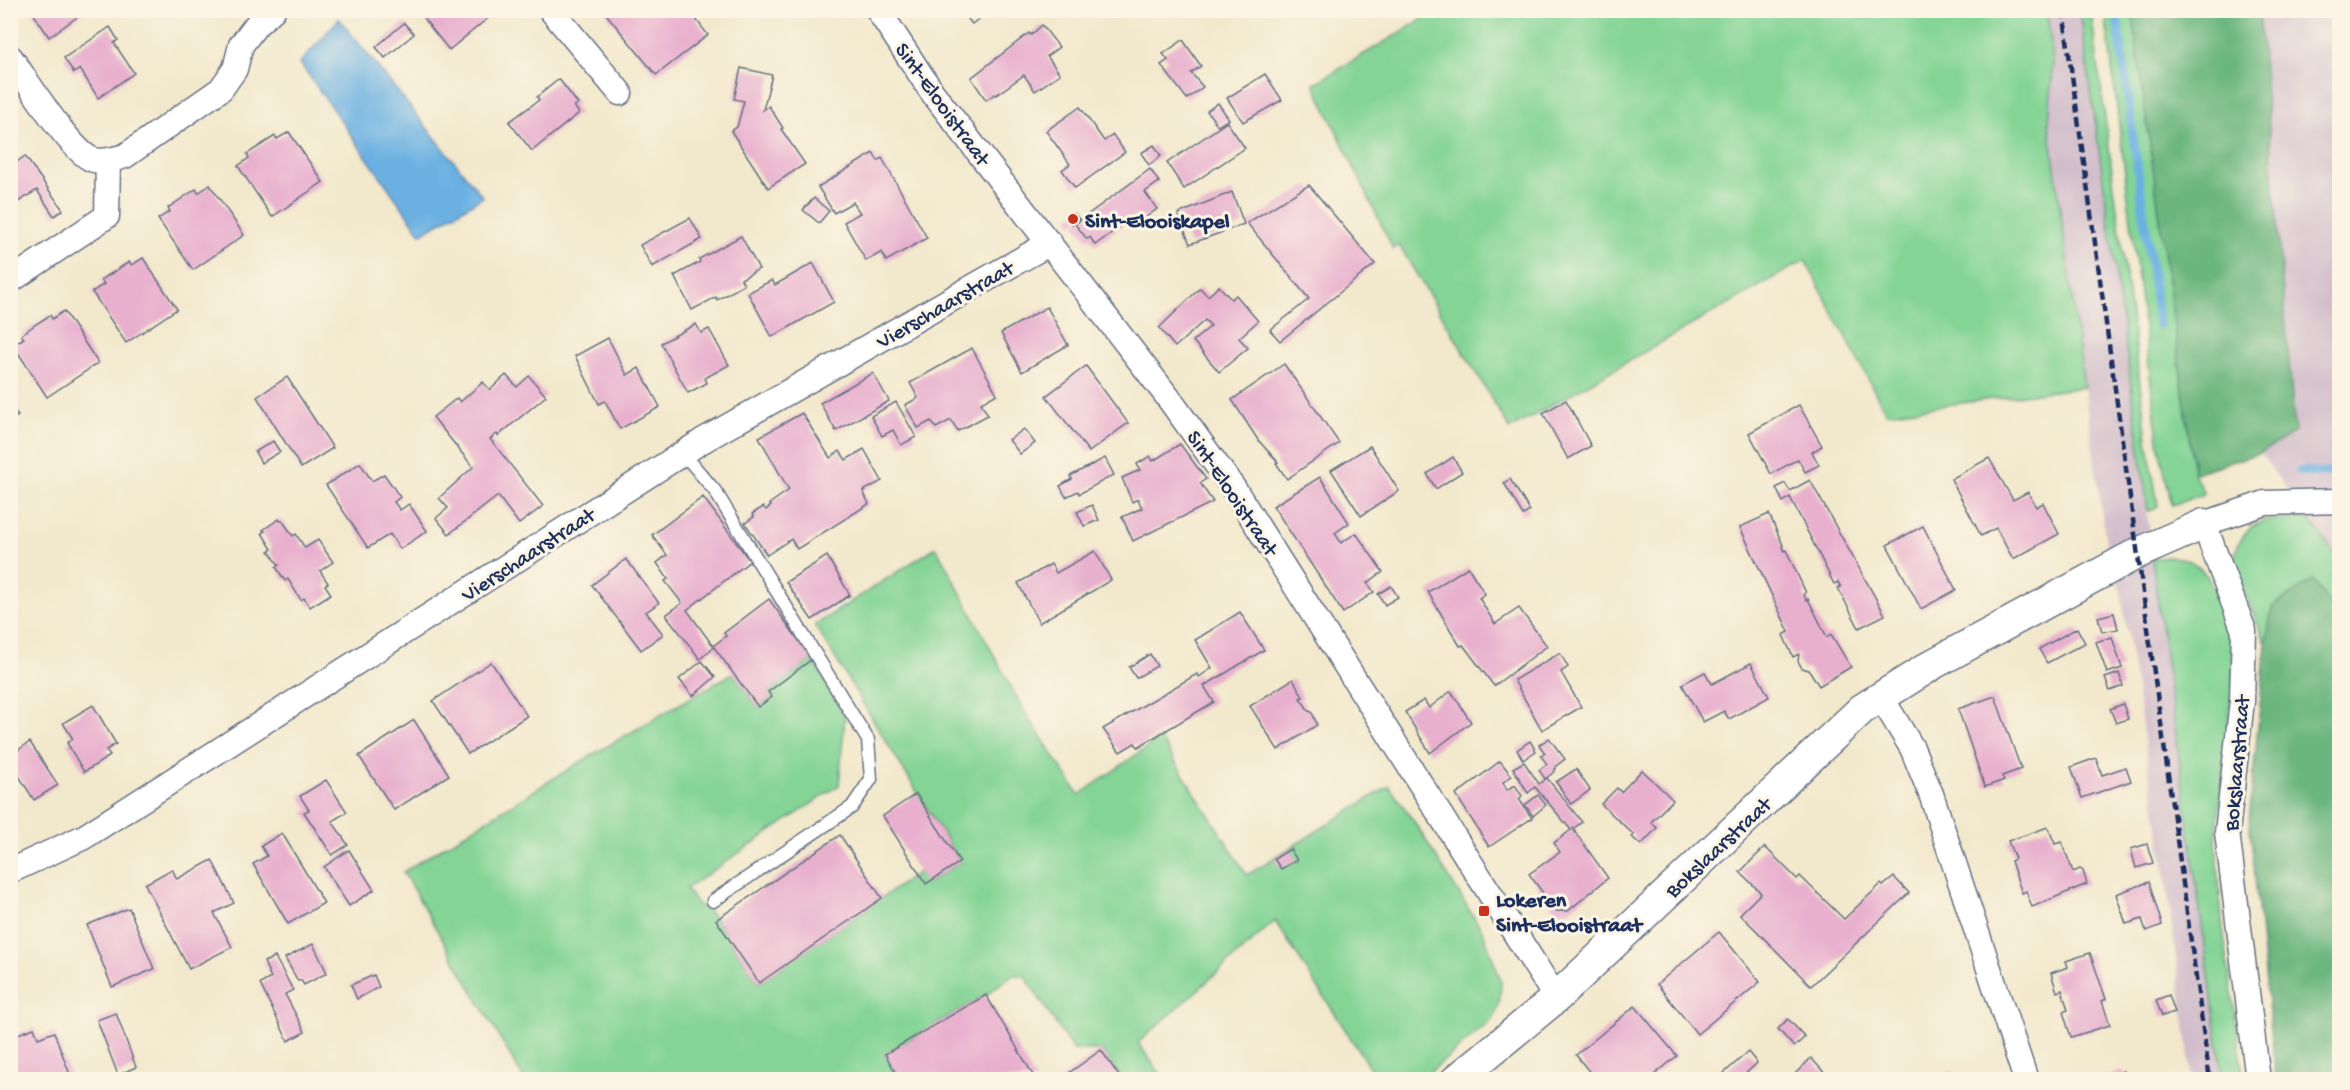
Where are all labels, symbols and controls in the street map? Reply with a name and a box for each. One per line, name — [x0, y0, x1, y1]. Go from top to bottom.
street label: Sint-Elooistraat — [887, 39, 995, 174]
place label: Sint-Elooiskapel — [1085, 210, 1230, 236]
marker: Sint-Elooiskapel — [1066, 212, 1080, 226]
street label: Vierschaarstraat — [872, 256, 1021, 357]
street label: Sint-Elooistraat — [1179, 427, 1283, 564]
street label: Vierschaarstraat — [457, 502, 603, 610]
street label: Bokslaarstraat — [2220, 693, 2258, 833]
street label: Bokslaarstraat — [1660, 792, 1780, 905]
place label: Lokeren Sint-Elooistraat — [1496, 889, 1644, 940]
marker: Lokeren Sint-Elooistraat — [1477, 904, 1491, 918]

